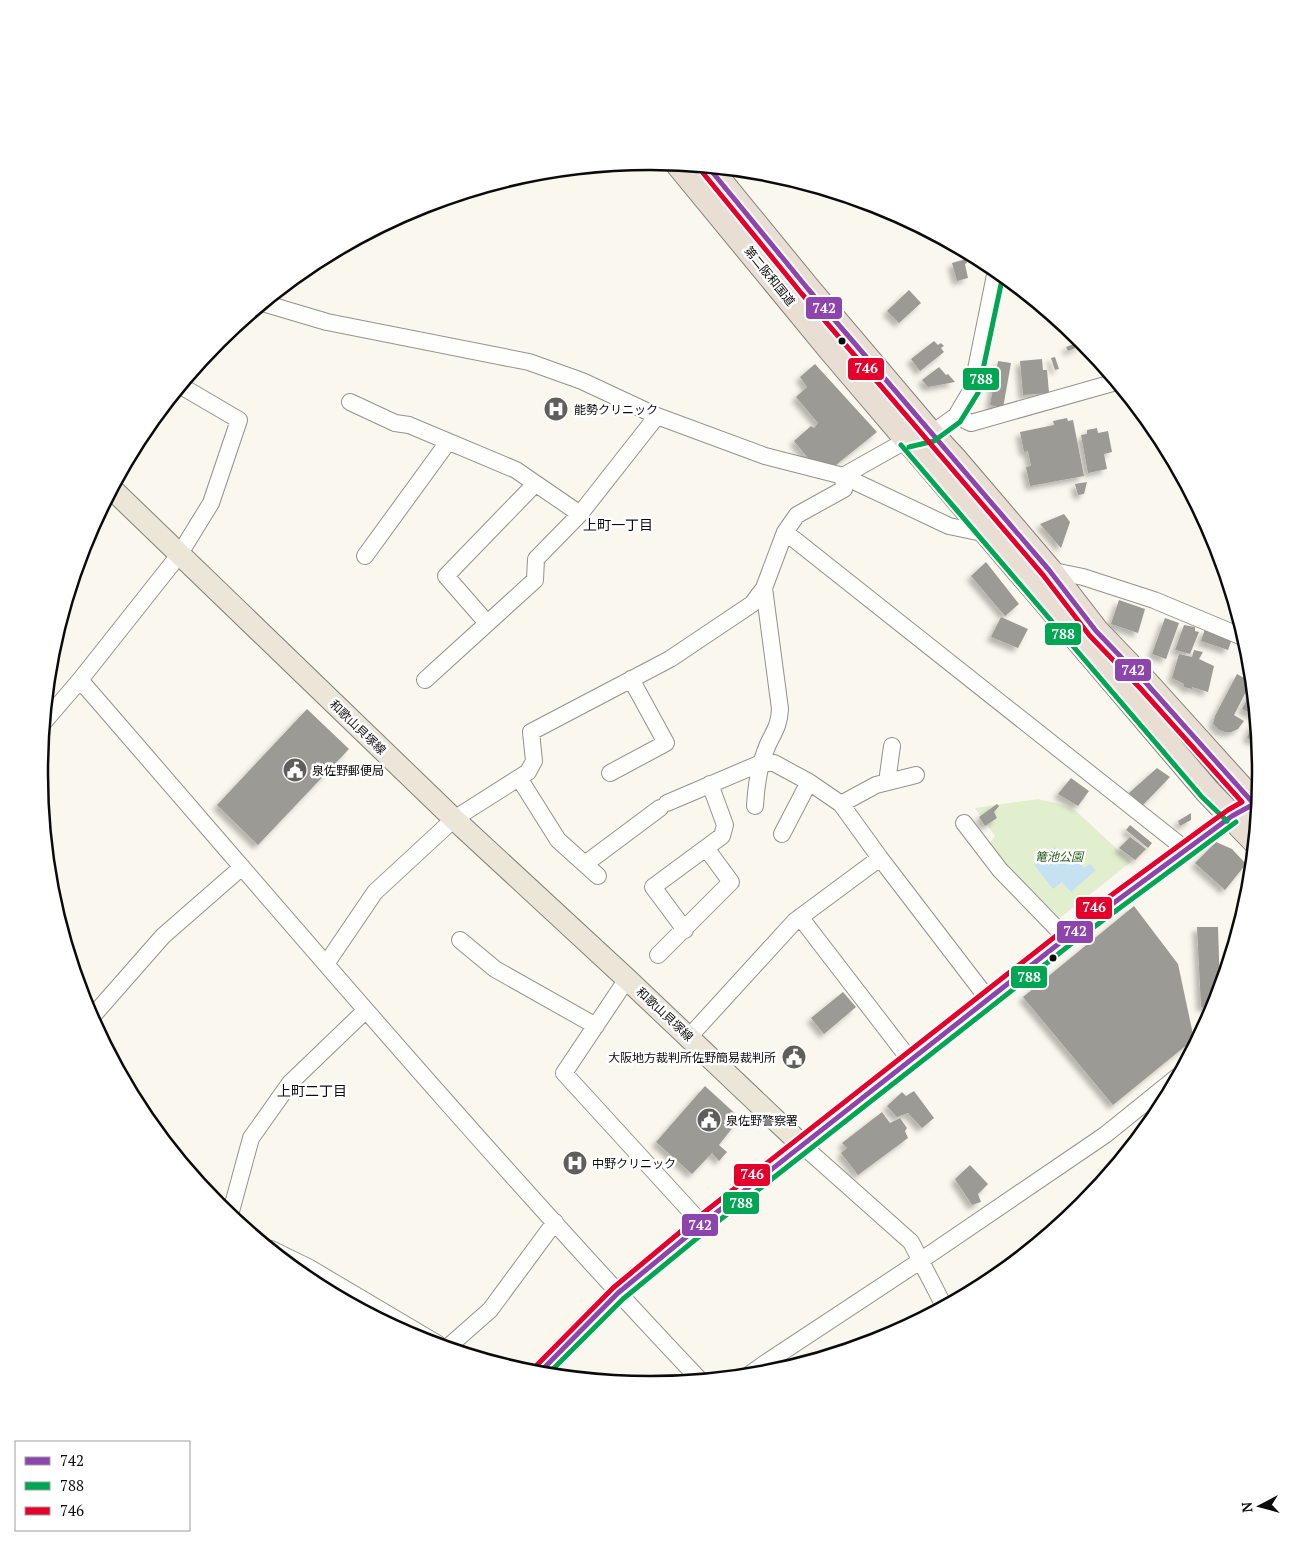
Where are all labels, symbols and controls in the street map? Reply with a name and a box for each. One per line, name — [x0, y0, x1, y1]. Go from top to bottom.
street label: 第二阪和国道 — [742, 243, 798, 309]
line badge: 742 — [805, 296, 843, 320]
text: 742 — [812, 298, 836, 317]
unlabelled marker — [837, 336, 847, 346]
line badge: 746 — [847, 357, 885, 381]
text: 746 — [854, 358, 878, 377]
line badge: 788 — [962, 367, 1000, 391]
text: 788 — [969, 369, 993, 388]
hospital icon: 能勢クリニック — [543, 396, 569, 422]
place label: 能勢クリニック — [574, 402, 658, 417]
district label: 上町一丁目 — [583, 515, 653, 534]
line badge: 788 — [1044, 622, 1082, 646]
text: 788 — [1051, 624, 1075, 643]
line badge: 742 — [1114, 658, 1152, 682]
text: 742 — [1121, 660, 1145, 679]
street label: 和歌山貝塚線 — [327, 697, 389, 757]
public building icon: 泉佐野郵便局 — [282, 757, 308, 783]
place label: 泉佐野郵便局 — [312, 763, 384, 778]
park label: 篭池公園 — [1035, 849, 1085, 864]
line badge: 746 — [1075, 896, 1113, 920]
text: 746 — [1082, 897, 1106, 916]
line badge: 742 — [1056, 920, 1094, 944]
text: 742 — [1063, 921, 1087, 940]
unlabelled marker — [1048, 953, 1058, 963]
line badge: 788 — [1010, 965, 1048, 989]
text: 788 — [1017, 967, 1041, 986]
street label: 和歌山貝塚線 — [634, 984, 696, 1044]
public building icon: 大阪地方裁判所佐野簡易裁判所 — [781, 1044, 807, 1070]
place label: 大阪地方裁判所佐野簡易裁判所 — [608, 1050, 776, 1065]
district label: 上町二丁目 — [277, 1081, 347, 1100]
public building icon: 泉佐野警察署 — [696, 1107, 722, 1133]
place label: 泉佐野警察署 — [726, 1113, 798, 1128]
hospital icon: 中野クリニック — [562, 1150, 588, 1176]
place label: 中野クリニック — [592, 1156, 676, 1171]
line badge: 746 — [733, 1163, 771, 1187]
text: 746 — [740, 1164, 764, 1183]
line badge: 788 — [722, 1191, 760, 1215]
text: 788 — [729, 1193, 753, 1212]
line badge: 742 — [681, 1213, 719, 1237]
text: 742 — [688, 1215, 712, 1234]
legend — [15, 1441, 190, 1531]
text: 742 — [60, 1450, 84, 1470]
text: 788 — [60, 1475, 84, 1495]
north arrow — [1235, 1481, 1285, 1531]
text: 746 — [60, 1500, 84, 1520]
text: N — [1237, 1501, 1257, 1514]

